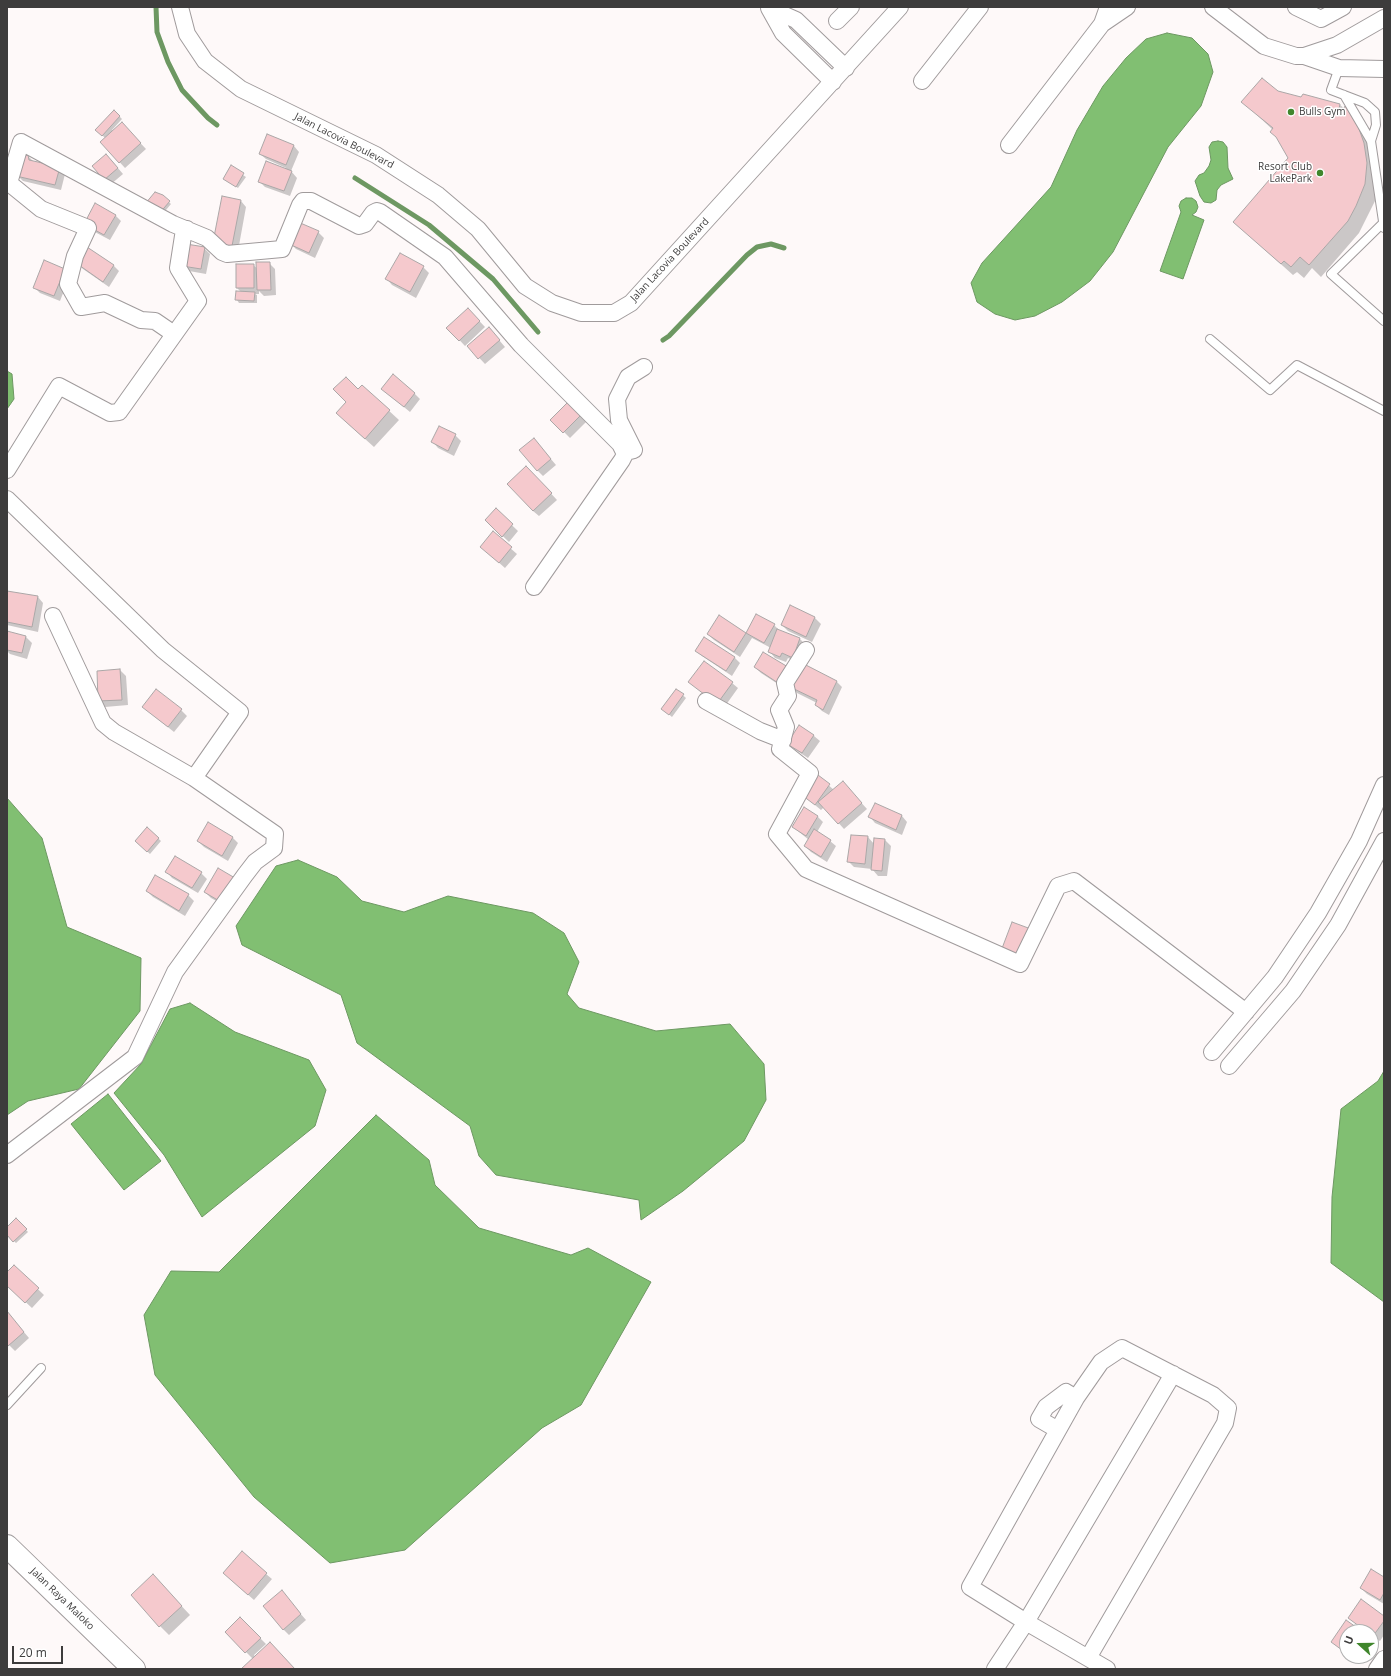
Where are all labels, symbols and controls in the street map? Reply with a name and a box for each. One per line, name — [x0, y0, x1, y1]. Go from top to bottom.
place label: Bulls Gym — [1299, 106, 1346, 118]
marker: Bulls Gym — [1286, 107, 1296, 117]
street label: Jalan Lacovia Boulevard — [292, 111, 396, 171]
place label: Resort Club LakePark — [1258, 161, 1312, 184]
marker: Resort Club LakePark — [1315, 168, 1325, 178]
street label: Jalan Lacovia Boulevard — [628, 216, 712, 304]
street label: Jalan Raya Maloko — [28, 1565, 96, 1633]
north arrow — [1339, 1624, 1379, 1664]
text: U — [1340, 1633, 1357, 1646]
scale bar — [14, 1638, 65, 1664]
text: 20 m — [19, 1644, 47, 1661]

